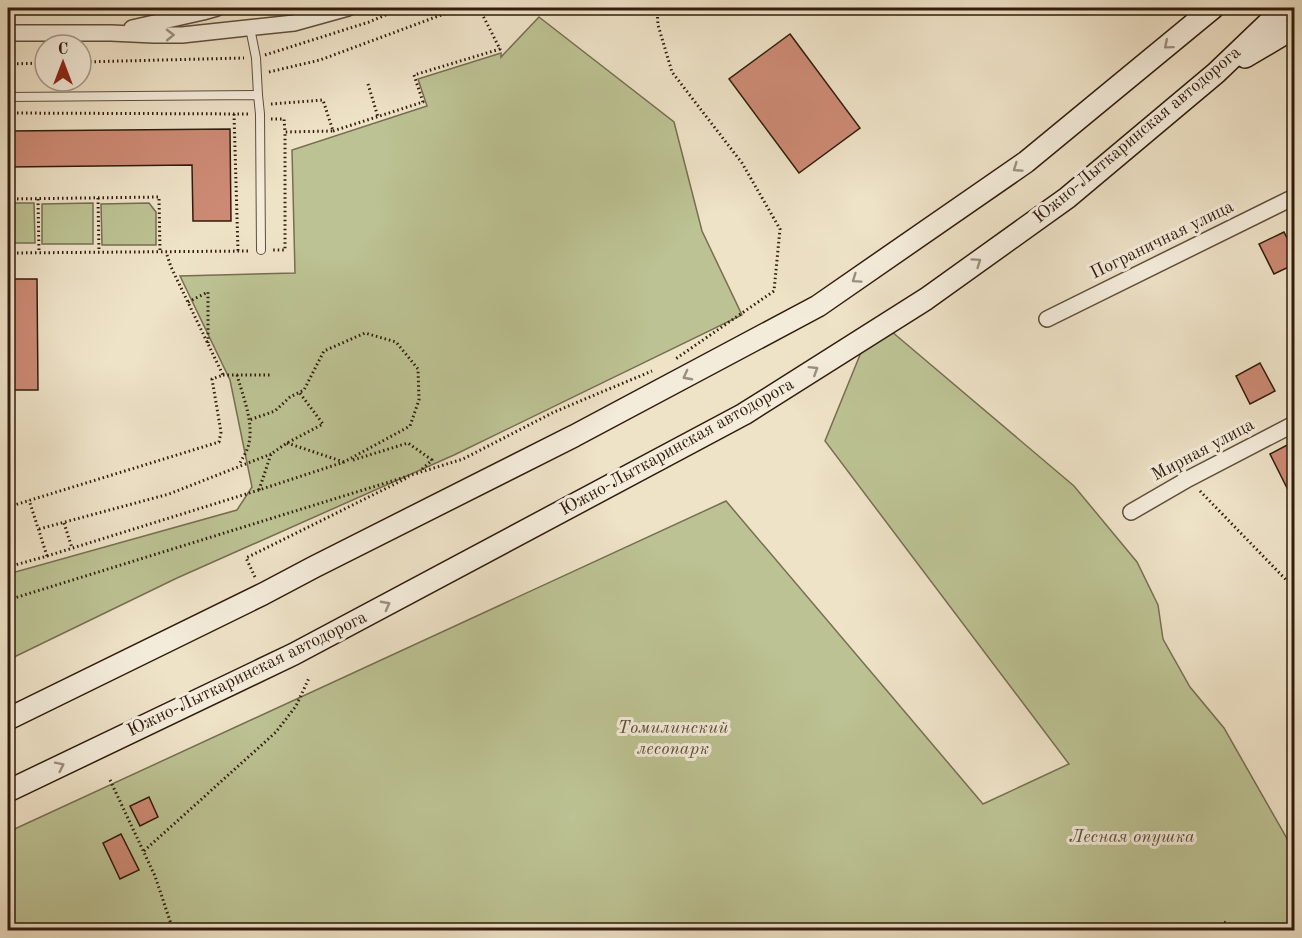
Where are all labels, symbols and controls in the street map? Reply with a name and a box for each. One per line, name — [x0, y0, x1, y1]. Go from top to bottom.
one-way arrow — [165, 29, 174, 41]
north arrow — [33, 33, 93, 93]
one-way arrow — [1164, 38, 1175, 49]
text: С — [58, 42, 68, 58]
street label: Южно-Лыткаринская автодорога — [1030, 43, 1244, 227]
one-way arrow — [1013, 161, 1023, 173]
street label: Пограничная улица — [1088, 197, 1237, 282]
one-way arrow — [970, 258, 981, 269]
one-way arrow — [852, 272, 863, 283]
one-way arrow — [808, 367, 819, 378]
one-way arrow — [683, 369, 693, 380]
street label: Южно-Лыткаринская автодорога — [557, 375, 797, 519]
street label: Мирная улица — [1149, 415, 1257, 485]
one-way arrow — [379, 601, 390, 612]
street label: Южно-Лыткаринская автодорога — [124, 608, 370, 740]
park label: Томилинский лесопарк — [617, 719, 729, 758]
one-way arrow — [54, 761, 65, 773]
park label: Лесная опушка — [1069, 828, 1195, 846]

